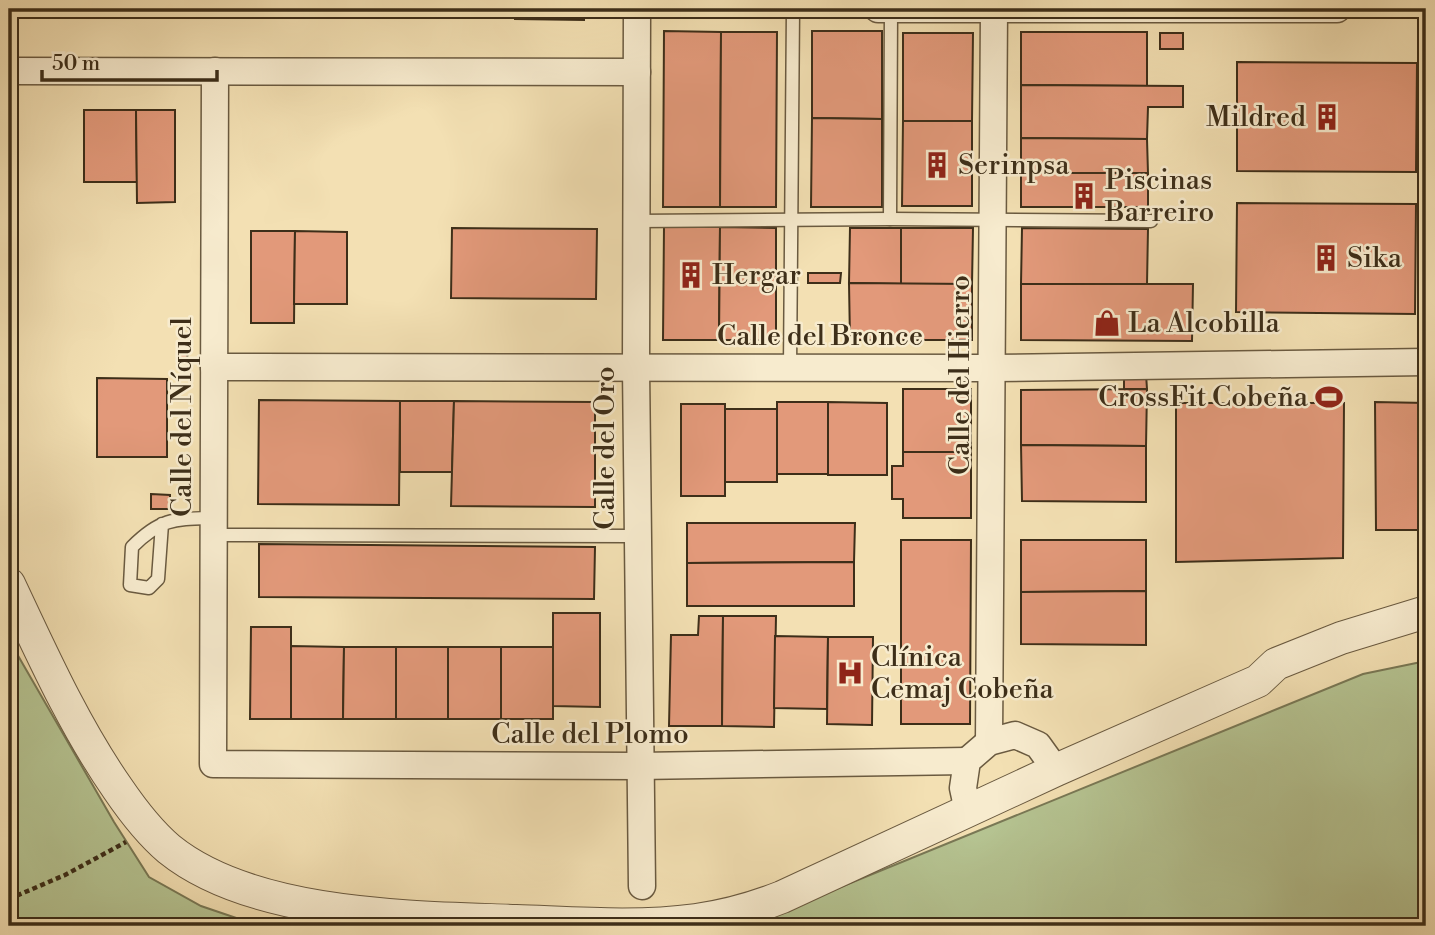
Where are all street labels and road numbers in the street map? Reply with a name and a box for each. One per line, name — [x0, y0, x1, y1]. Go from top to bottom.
street label: Calle del Hierro — [943, 275, 978, 475]
street label: Calle del Níquel — [165, 317, 200, 517]
street label: Calle del Bronce — [717, 319, 923, 354]
street label: Calle del Oro — [588, 366, 623, 530]
street label: Calle del Plomo — [491, 717, 689, 752]

